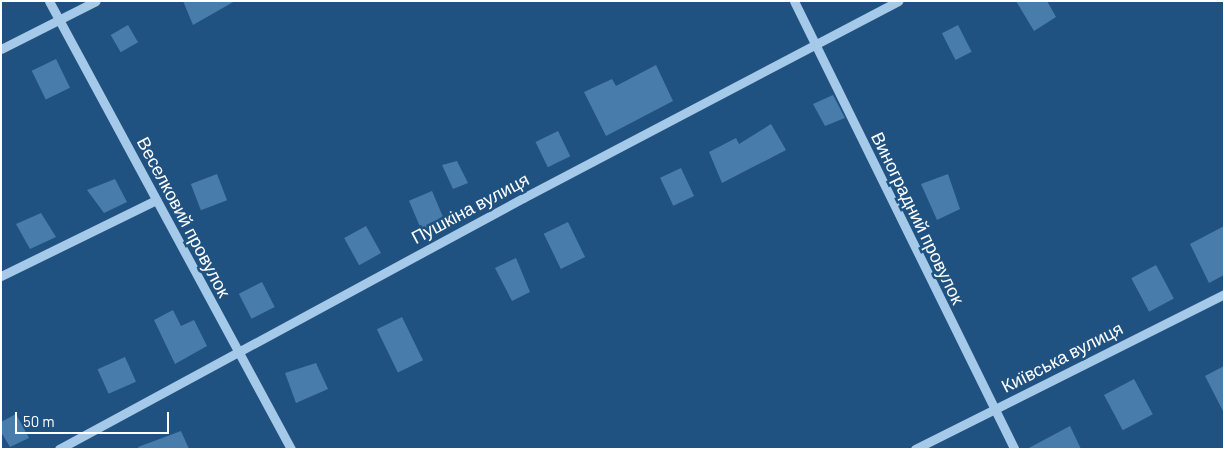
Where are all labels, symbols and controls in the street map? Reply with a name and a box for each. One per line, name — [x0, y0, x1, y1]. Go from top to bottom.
street label: Виноградний провулок — [867, 128, 969, 308]
street label: Веселковий провулок — [133, 133, 235, 301]
street label: Пушкіна вулиця — [407, 168, 533, 248]
street label: Київська вулиця — [998, 317, 1126, 397]
scale bar — [18, 402, 171, 434]
text: 50 m — [23, 412, 55, 430]

